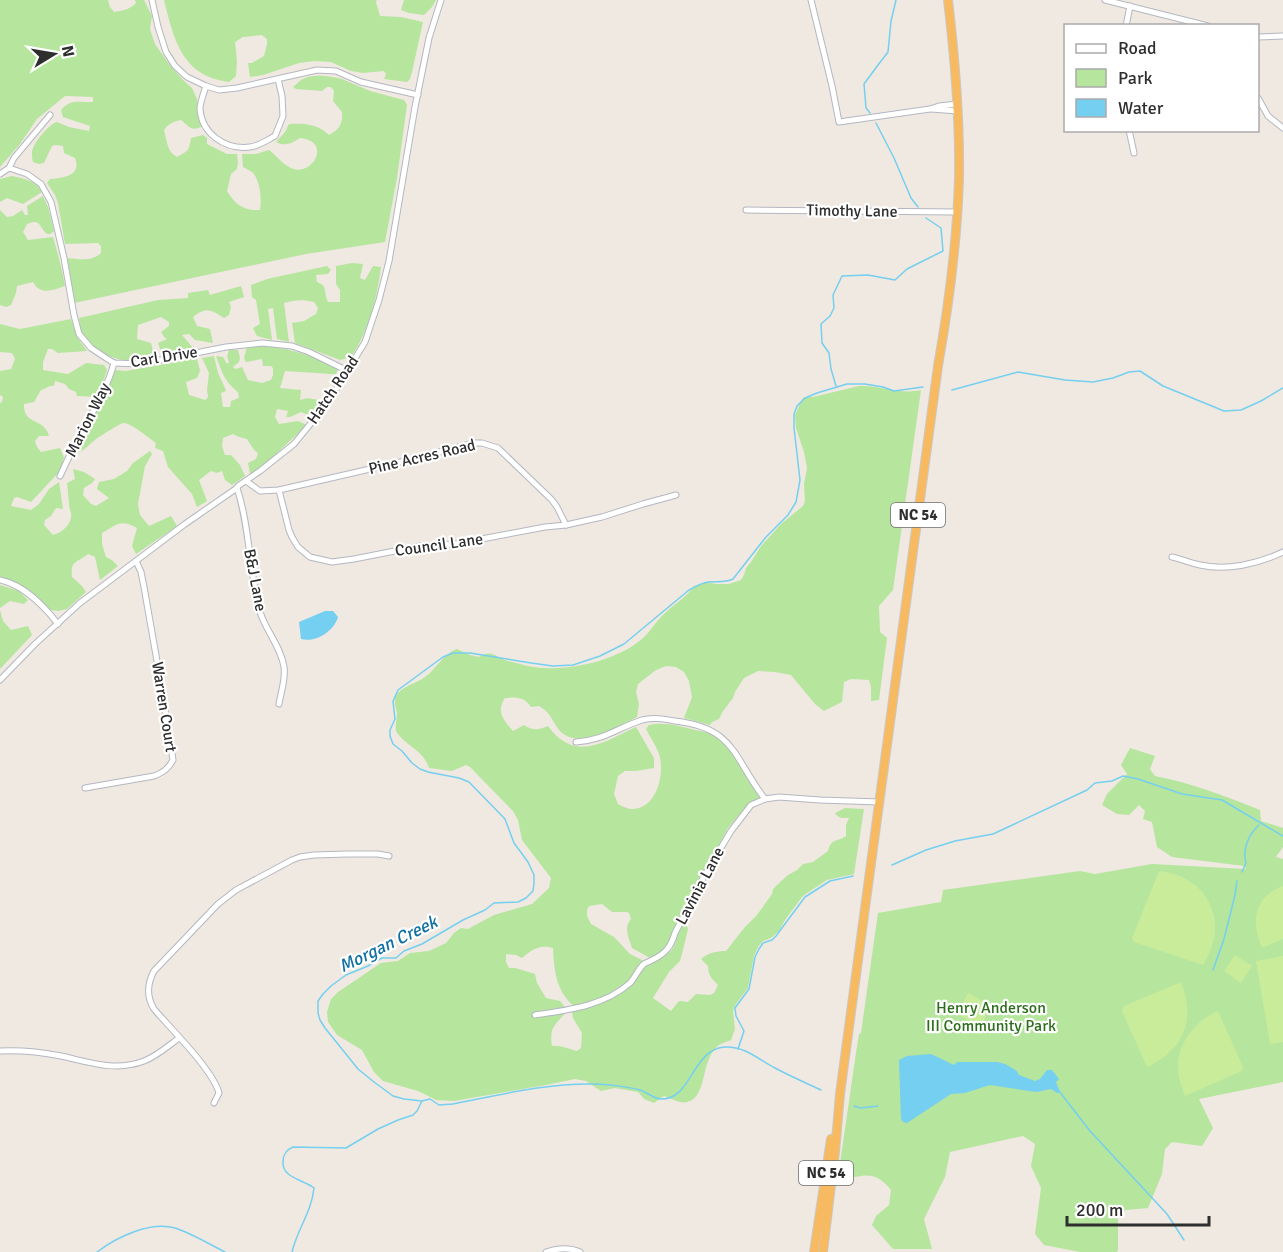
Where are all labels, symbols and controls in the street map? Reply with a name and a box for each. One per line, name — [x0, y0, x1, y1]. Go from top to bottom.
north arrow — [24, 24, 84, 84]
legend — [1064, 24, 1259, 132]
text: Road — [1118, 37, 1157, 59]
text: N — [57, 44, 79, 59]
text: Park — [1118, 67, 1153, 89]
text: Water — [1118, 97, 1164, 119]
street label: Timothy Lane — [806, 200, 898, 222]
street label: Carl Drive — [129, 342, 199, 372]
street label: Hatch Road — [303, 352, 363, 428]
street label: Marion Way — [61, 379, 115, 460]
street label: Pine Acres Road — [367, 435, 477, 479]
road number: NC 54 — [891, 503, 945, 527]
street label: Council Lane — [394, 529, 484, 561]
street label: B&J Lane — [239, 547, 271, 613]
street label: Warren Court — [147, 660, 181, 754]
street label: Lavinia Lane — [671, 844, 729, 928]
water label: Morgan Creek — [335, 910, 443, 977]
park label: Henry Anderson III Community Park — [926, 998, 1056, 1036]
road number: NC 54 — [799, 1161, 853, 1185]
scale bar — [1067, 1189, 1210, 1227]
text: 200 m — [1076, 1199, 1123, 1221]

